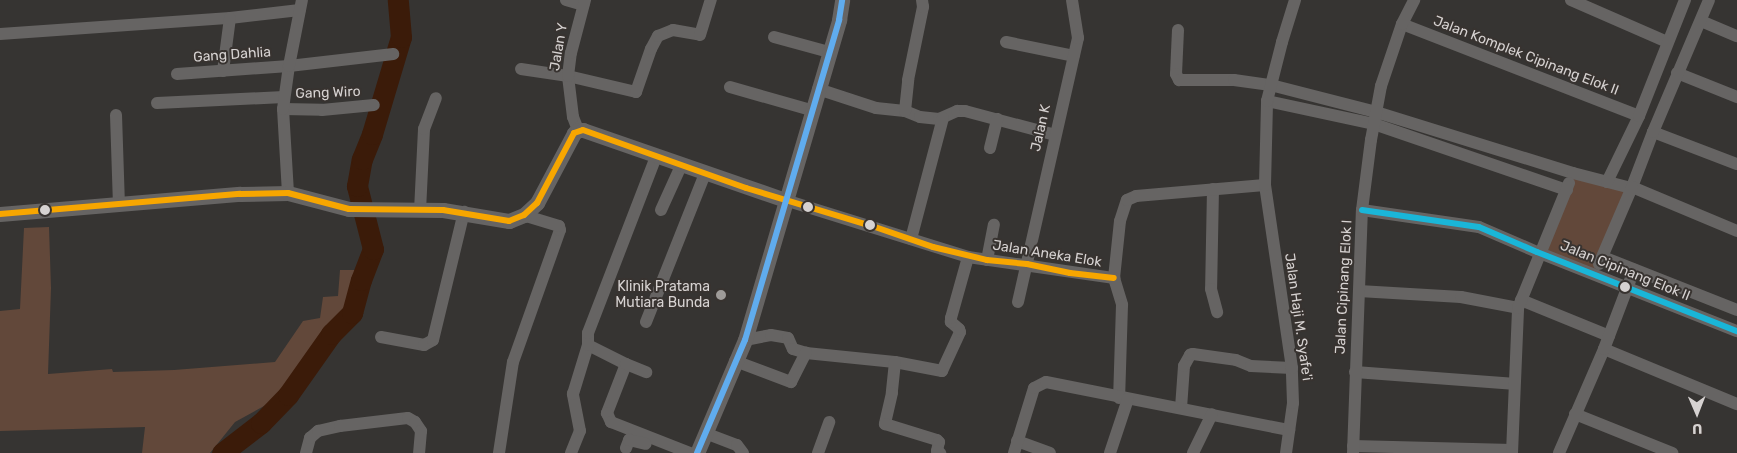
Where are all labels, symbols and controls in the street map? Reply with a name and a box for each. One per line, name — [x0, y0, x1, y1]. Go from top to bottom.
street label: Jalan Komplek Cipinang Elok II — [1431, 13, 1621, 99]
street label: Jalan Y — [547, 22, 571, 72]
street label: Gang Dahlia — [193, 44, 271, 66]
street label: Gang Wiro — [295, 83, 361, 103]
street label: Jalan K — [1027, 103, 1055, 153]
unlabelled marker — [803, 202, 813, 212]
unlabelled marker — [40, 205, 50, 215]
street label: Jalan Cipinang Elok I — [1332, 219, 1356, 355]
unlabelled marker — [865, 220, 875, 230]
street label: Jalan Aneka Elok — [991, 237, 1103, 271]
street label: Jalan Cipinang Elok II — [1558, 237, 1692, 305]
street label: Jalan Haji M. Syafe'i — [1281, 252, 1315, 382]
place label: Klinik Pratama Mutiara Bunda — [615, 279, 710, 312]
unlabelled marker — [1620, 282, 1630, 292]
marker: Klinik Pratama Mutiara Bunda — [714, 288, 728, 302]
north arrow — [1672, 388, 1722, 438]
text: U — [1692, 420, 1702, 437]

